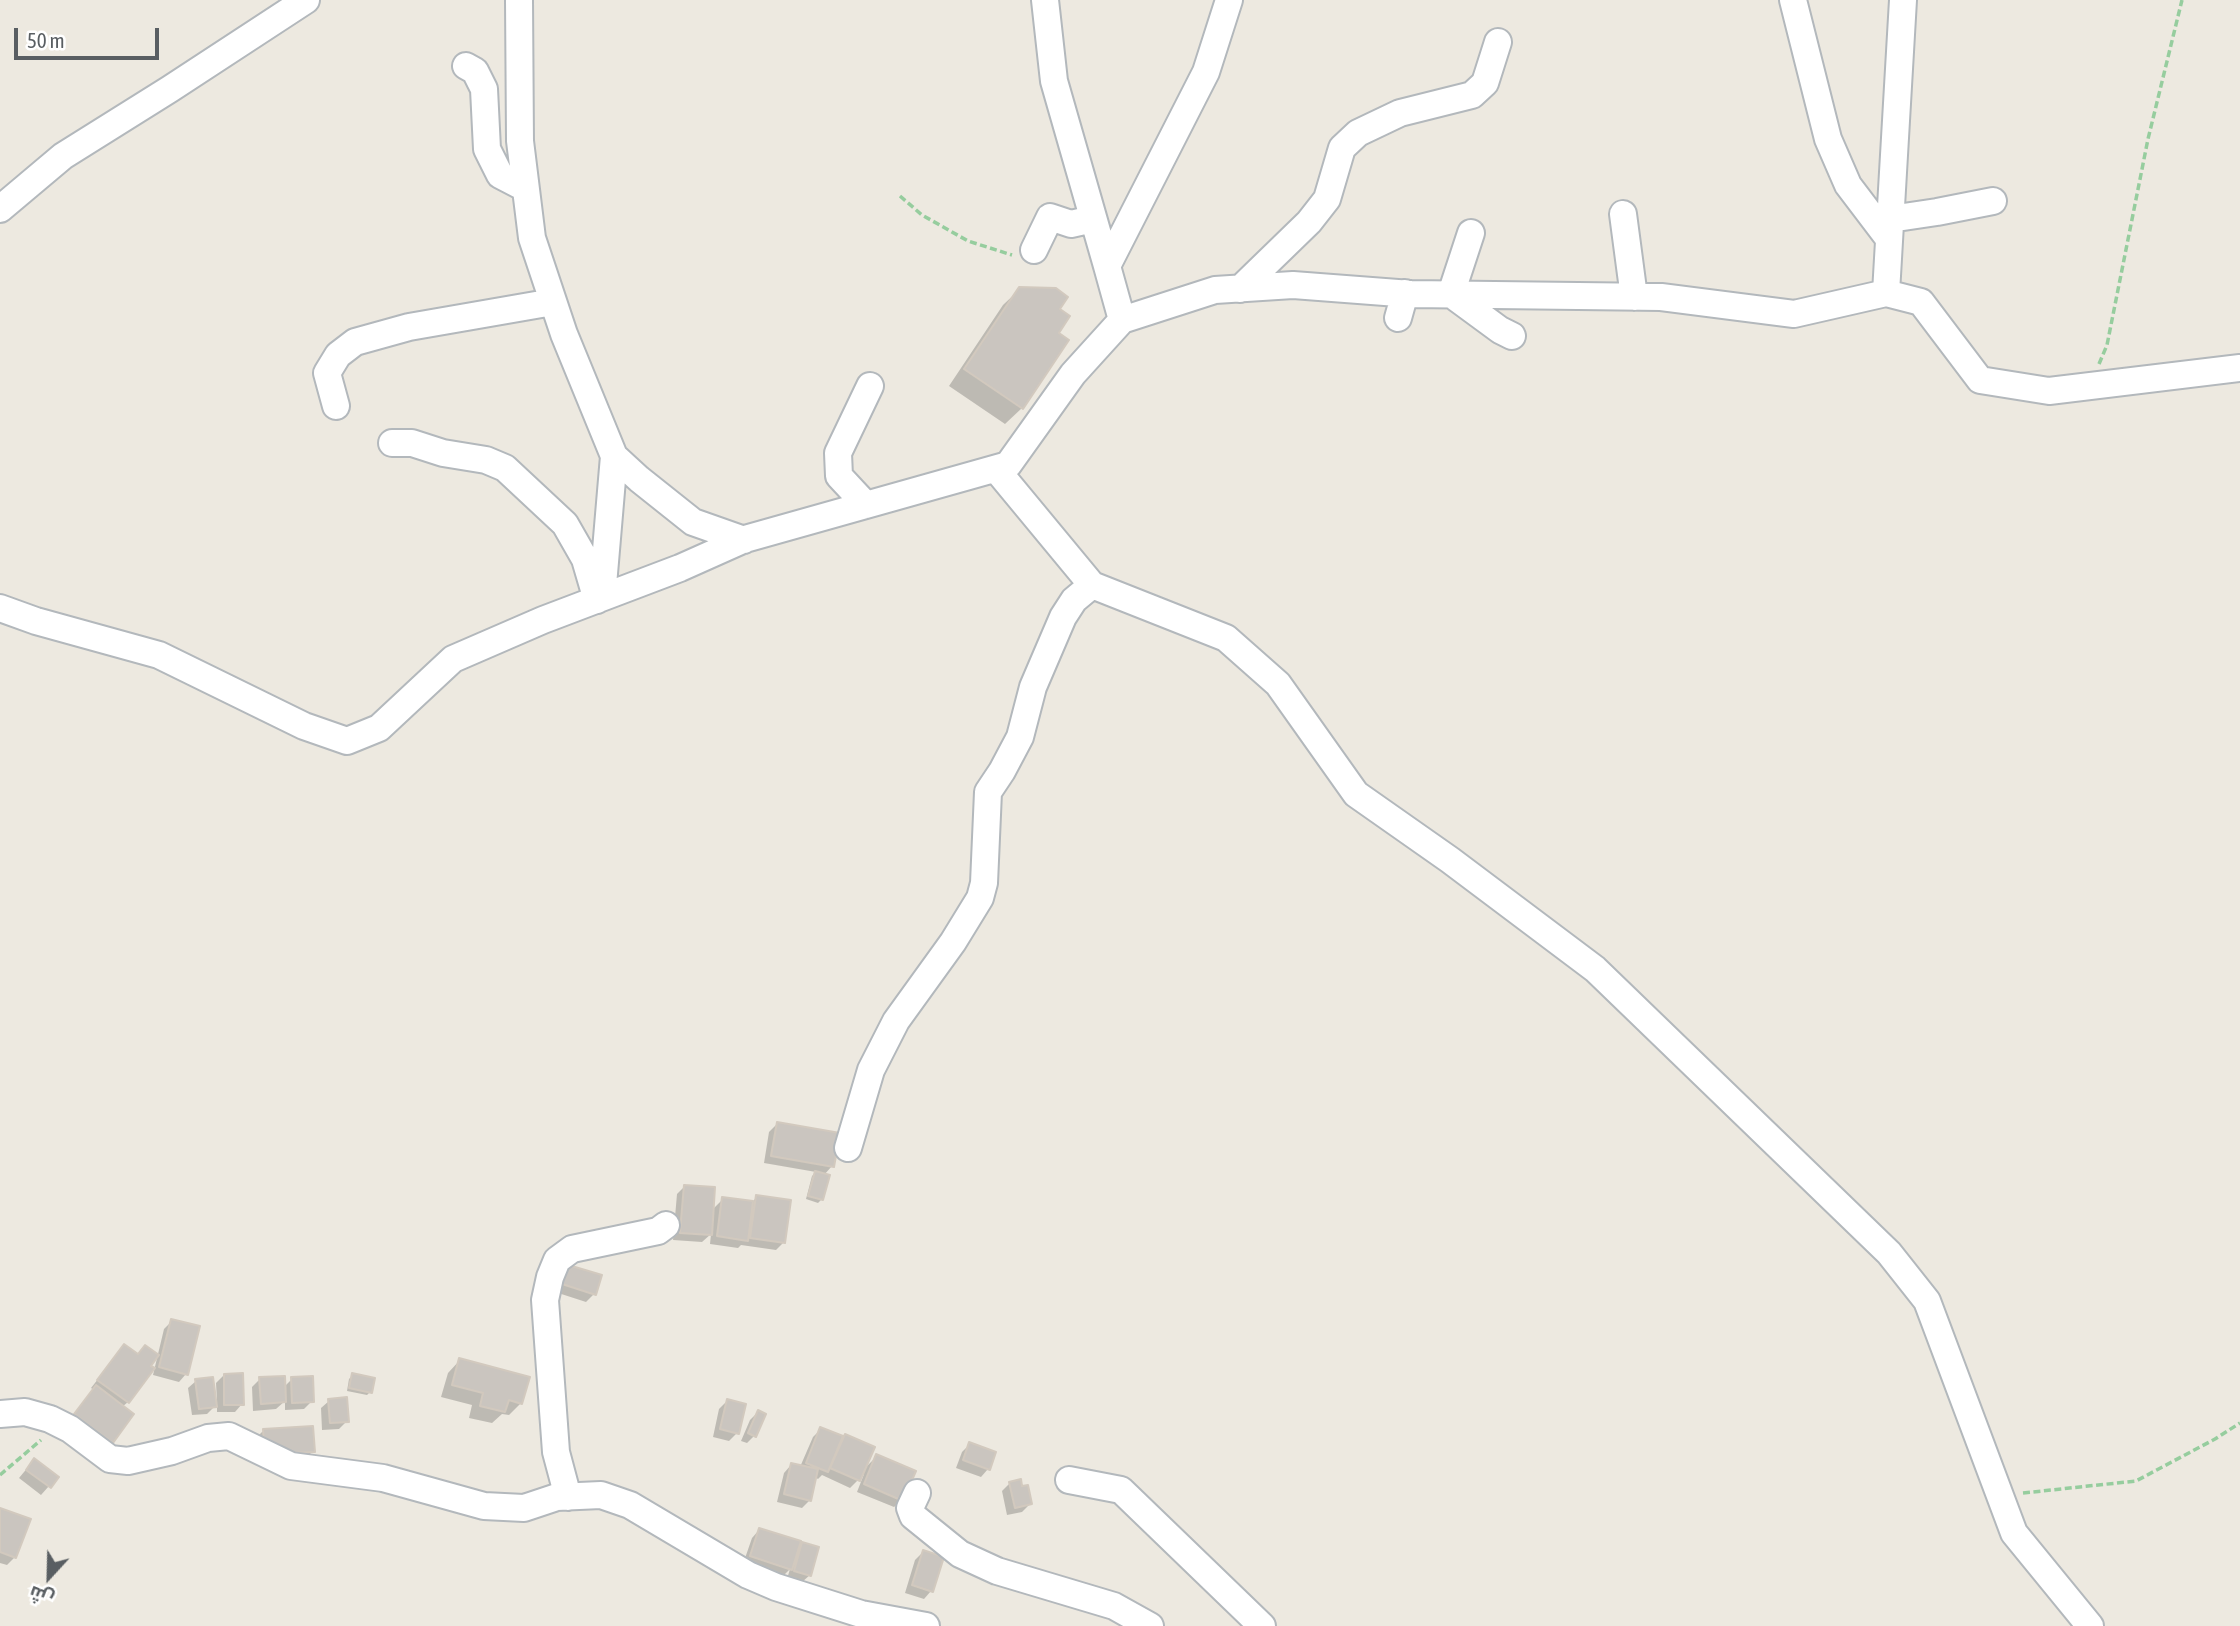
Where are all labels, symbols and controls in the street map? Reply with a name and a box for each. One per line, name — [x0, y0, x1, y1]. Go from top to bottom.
scale bar — [18, 14, 163, 58]
text: 50 m — [27, 28, 65, 52]
north arrow — [14, 1542, 84, 1612]
text: ش — [26, 1582, 57, 1611]

